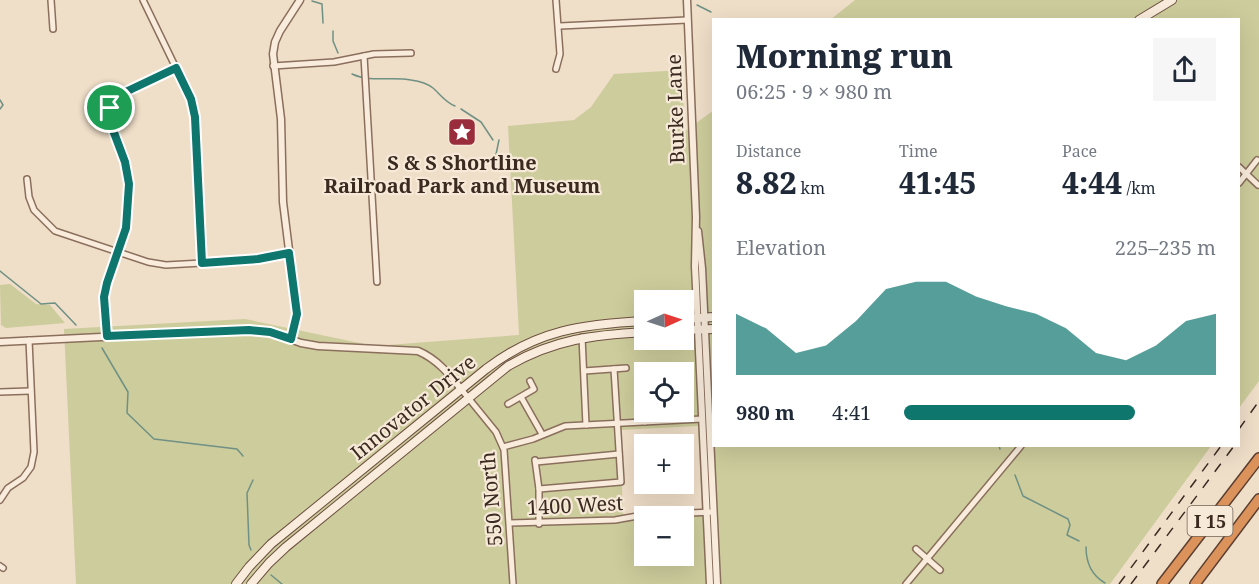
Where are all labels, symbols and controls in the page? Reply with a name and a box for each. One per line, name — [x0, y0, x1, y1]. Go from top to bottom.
text: Morning run — [736, 33, 953, 78]
button: share — [1153, 38, 1216, 101]
street label: Burke Lane — [660, 54, 690, 164]
text: 06:25 · 9 × 980 m — [736, 78, 892, 105]
pin — [84, 82, 135, 133]
icon: arrive — [93, 91, 126, 124]
place icon: S & S Shortline Railroad Park and Museum — [446, 116, 478, 148]
text: Distance — [736, 140, 801, 162]
text: Time — [899, 140, 938, 162]
text: Pace — [1062, 140, 1097, 162]
place label: S & S Shortline Railroad Park and Museum — [324, 149, 600, 199]
text: 8.82 — [736, 162, 796, 203]
text: 41:45 — [899, 162, 976, 203]
text: 4:44 — [1062, 162, 1122, 203]
text: km — [796, 177, 825, 199]
text: /km — [1122, 177, 1156, 199]
text: Elevation — [736, 234, 826, 261]
text: 225–235 m — [1115, 234, 1216, 261]
north arrow — [634, 290, 694, 350]
map controls — [634, 290, 694, 566]
street label: Innovator Drive — [345, 348, 481, 466]
button: locate — [634, 362, 694, 422]
text: 980 m — [736, 399, 795, 426]
text: 4:41 — [832, 399, 871, 426]
button: + — [634, 434, 694, 494]
street label: 550 North — [473, 450, 509, 547]
street label: 1400 West — [526, 489, 624, 521]
button: − — [634, 506, 694, 566]
road number: I 15 — [1188, 506, 1232, 536]

